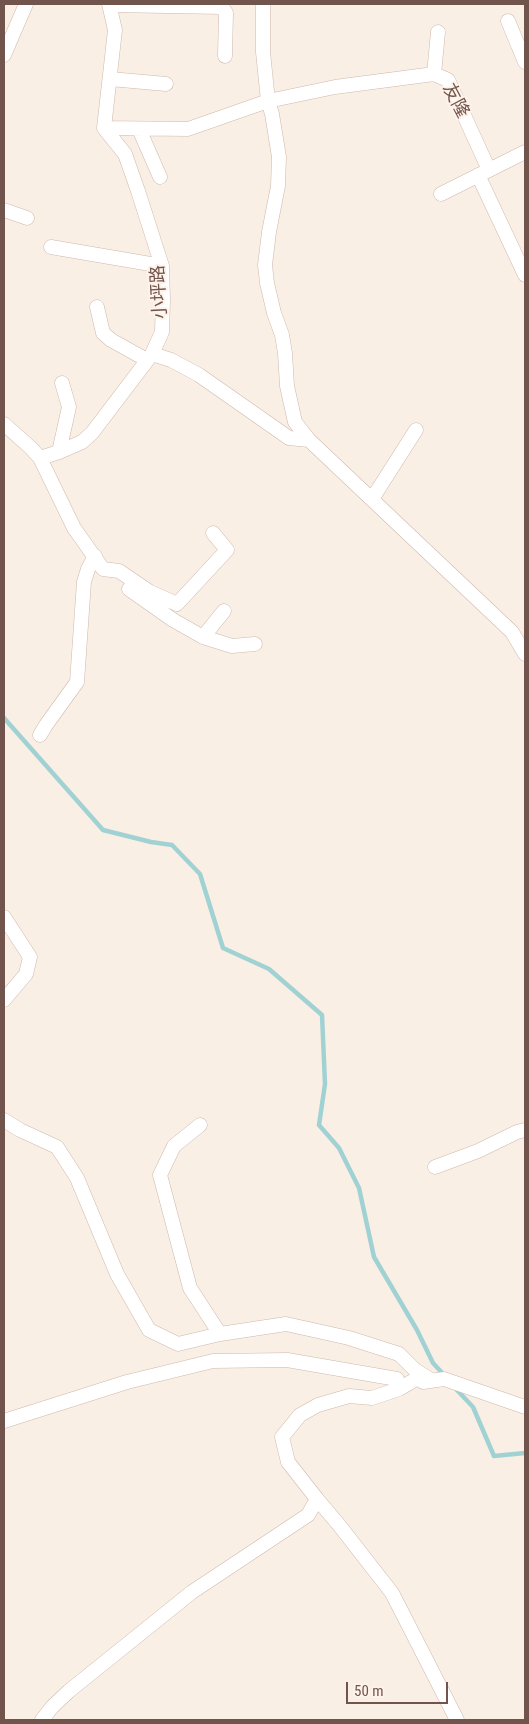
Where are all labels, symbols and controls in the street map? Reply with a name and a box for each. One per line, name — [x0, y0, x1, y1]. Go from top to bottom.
street label: 友隆 — [437, 80, 473, 122]
street label: 小坪路 — [148, 264, 172, 320]
scale bar — [349, 1672, 452, 1704]
text: 50 m — [354, 1682, 384, 1700]

